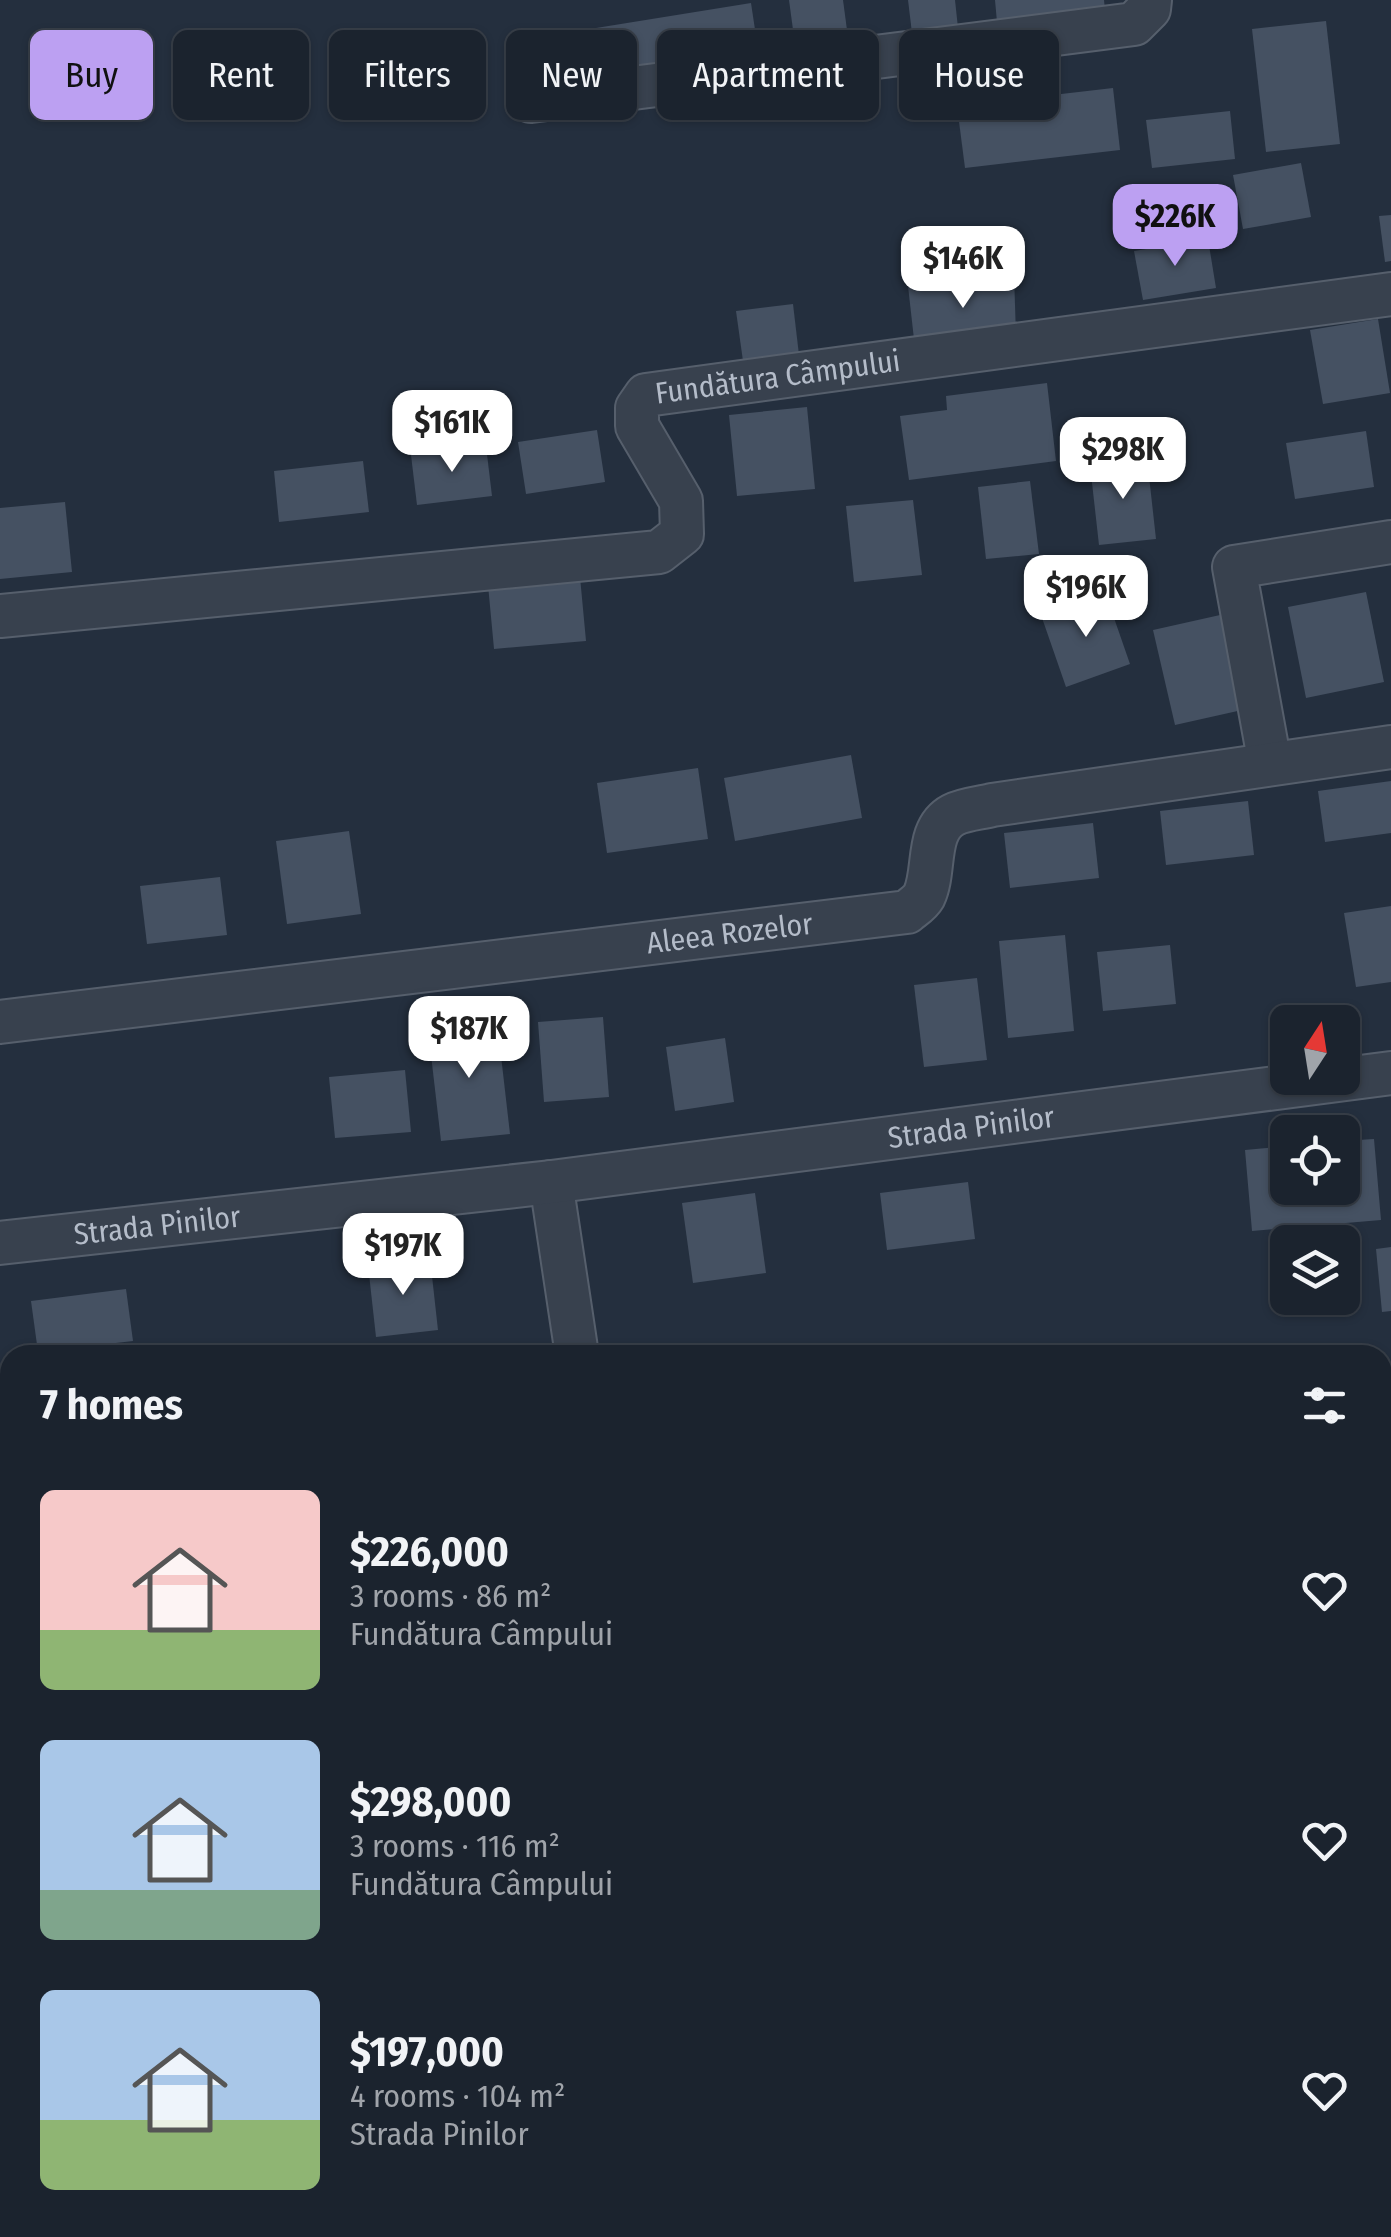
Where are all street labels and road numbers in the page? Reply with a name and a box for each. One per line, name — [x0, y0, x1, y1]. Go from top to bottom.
street label: Fundătura Câmpului — [653, 343, 902, 412]
street label: Aleea Rozelor — [645, 906, 815, 961]
street label: Strada Pinilor — [886, 1099, 1057, 1156]
street label: Strada Pinilor — [72, 1198, 243, 1253]

